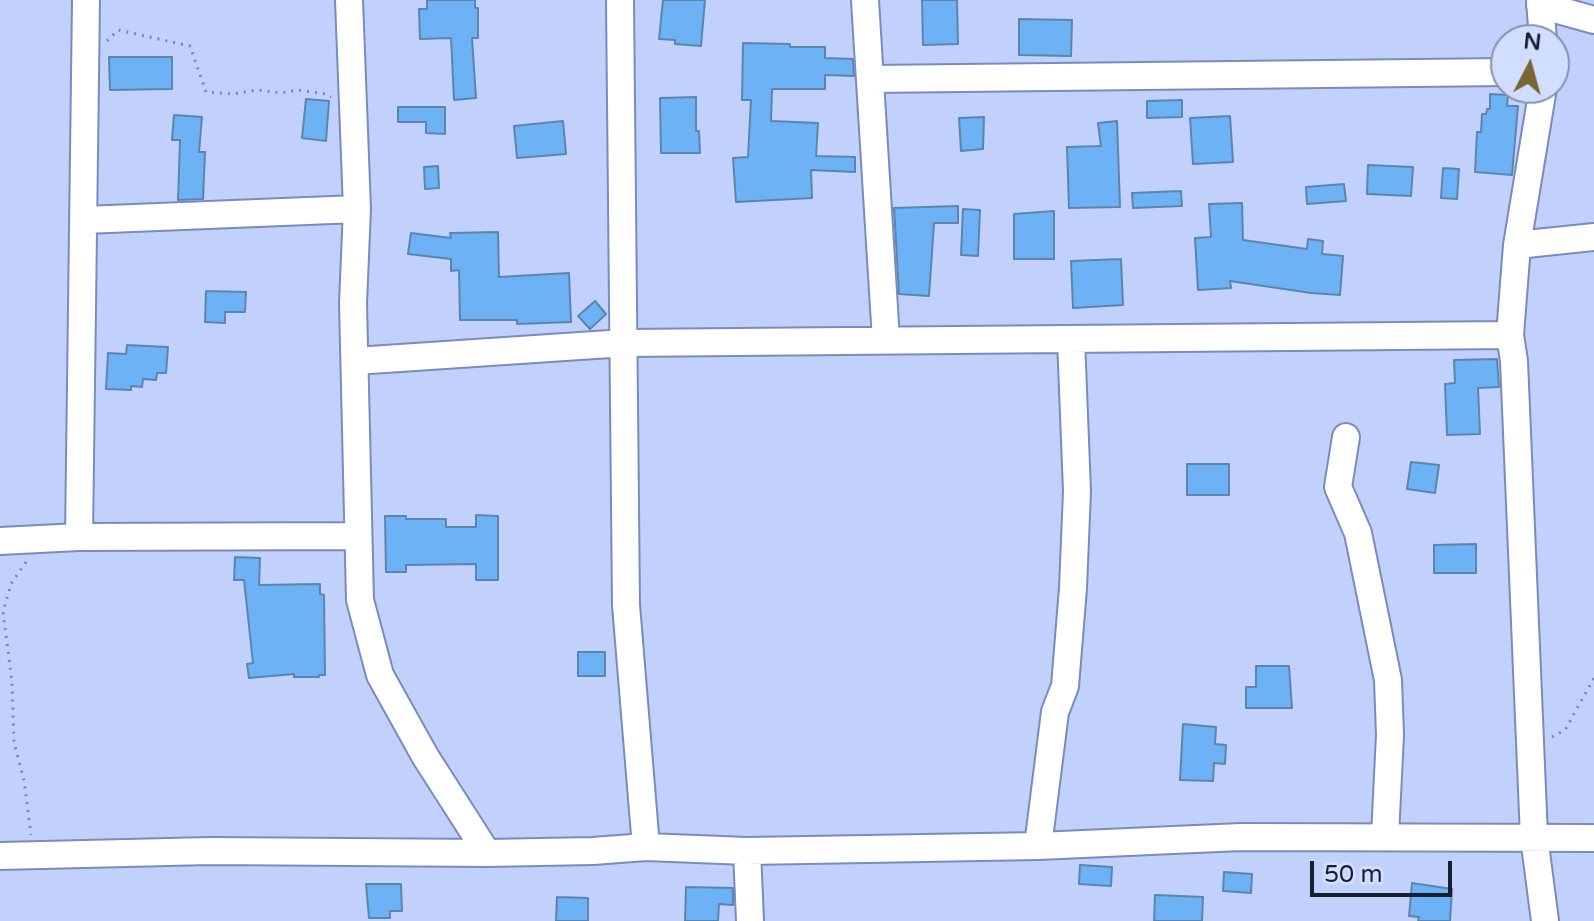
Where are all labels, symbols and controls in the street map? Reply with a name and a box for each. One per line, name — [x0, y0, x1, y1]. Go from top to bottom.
north arrow — [1490, 24, 1570, 104]
text: N — [1522, 28, 1542, 56]
scale bar — [1314, 845, 1456, 895]
text: 50 m — [1324, 860, 1382, 889]

